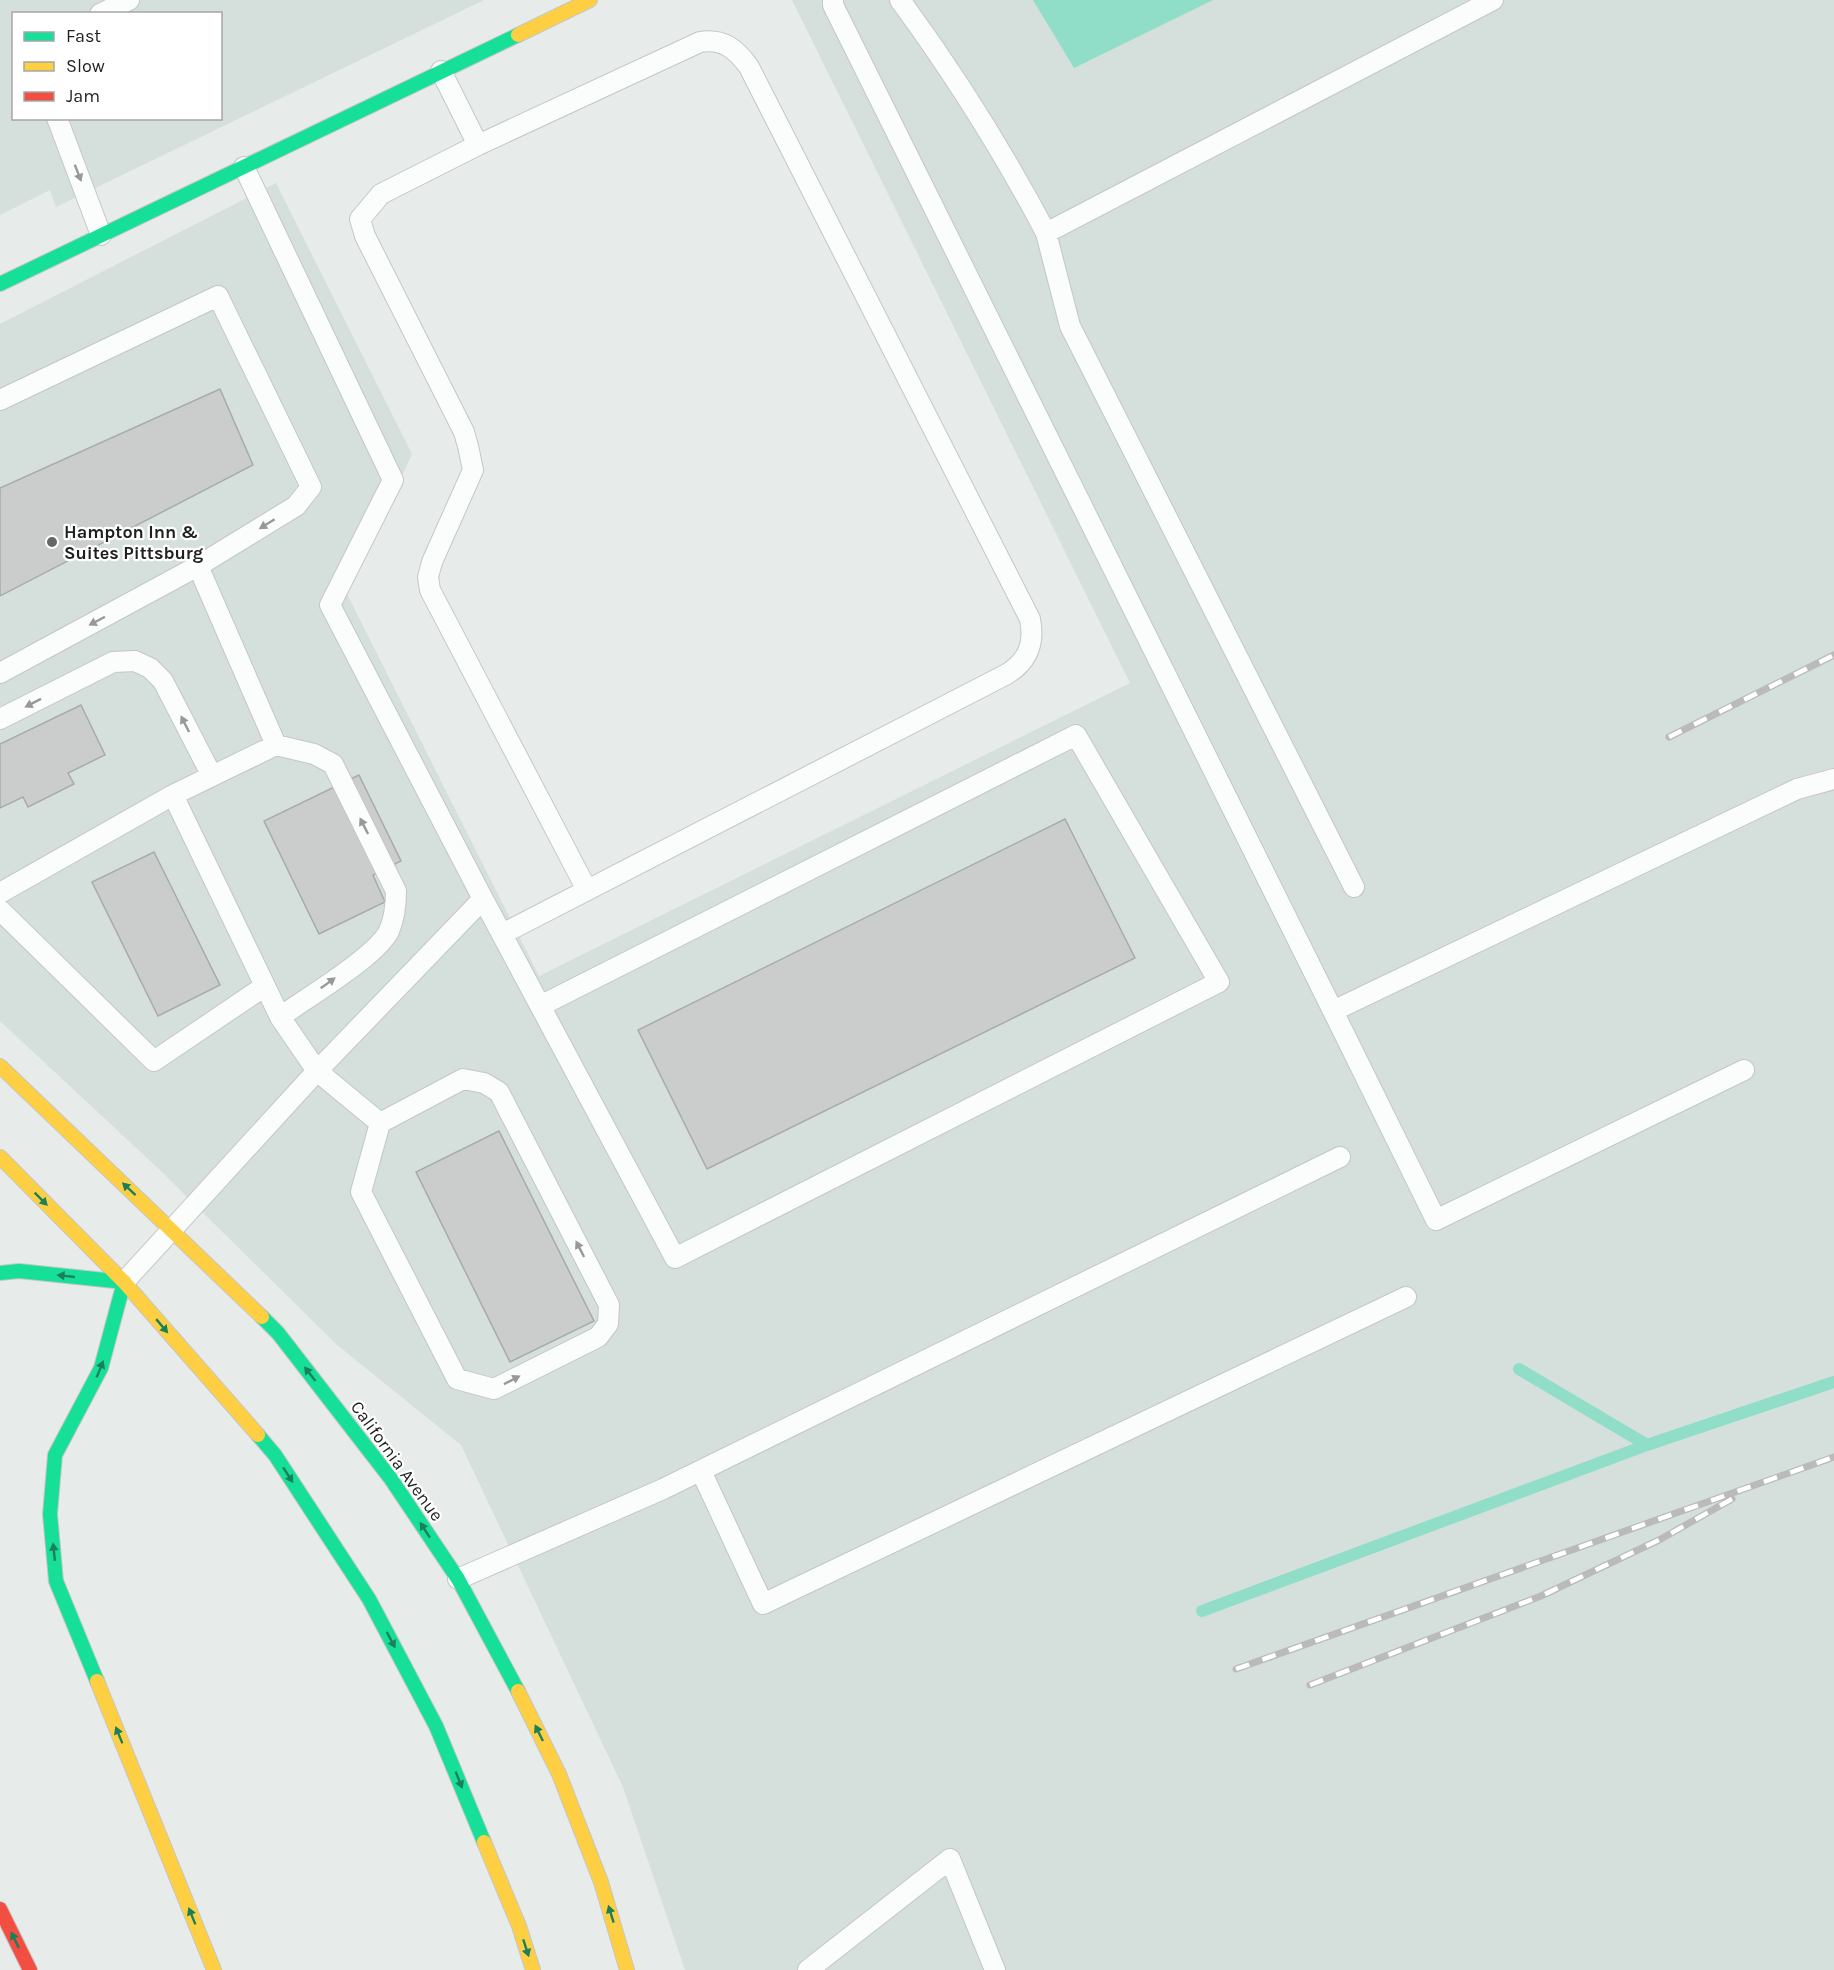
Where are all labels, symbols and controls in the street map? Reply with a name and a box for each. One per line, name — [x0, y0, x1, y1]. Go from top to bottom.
legend — [12, 12, 222, 120]
text: Fast — [66, 25, 101, 47]
text: Slow — [66, 55, 105, 77]
text: Jam — [66, 85, 100, 107]
one-way arrow — [73, 164, 83, 182]
one-way arrow — [259, 518, 275, 529]
place label: Hampton Inn & Suites Pittsburg — [64, 521, 204, 564]
marker: Hampton Inn & Suites Pittsburg — [45, 535, 59, 549]
one-way arrow — [89, 616, 106, 626]
one-way arrow — [24, 697, 42, 707]
one-way arrow — [180, 716, 190, 733]
one-way arrow — [359, 817, 368, 834]
one-way arrow — [319, 977, 335, 989]
one-way arrow — [122, 1183, 137, 1196]
one-way arrow — [34, 1191, 48, 1205]
one-way arrow — [575, 1241, 585, 1258]
one-way arrow — [56, 1271, 75, 1280]
one-way arrow — [155, 1318, 168, 1334]
one-way arrow — [95, 1359, 105, 1377]
one-way arrow — [304, 1366, 316, 1381]
one-way arrow — [503, 1376, 520, 1385]
street label: California Avenue — [346, 1396, 448, 1526]
one-way arrow — [282, 1466, 294, 1482]
one-way arrow — [420, 1522, 431, 1539]
one-way arrow — [49, 1543, 59, 1562]
one-way arrow — [386, 1632, 396, 1649]
one-way arrow — [534, 1724, 544, 1742]
one-way arrow — [114, 1726, 123, 1744]
one-way arrow — [454, 1771, 464, 1789]
one-way arrow — [606, 1905, 615, 1923]
one-way arrow — [187, 1907, 196, 1925]
one-way arrow — [10, 1931, 20, 1948]
one-way arrow — [522, 1939, 531, 1957]

